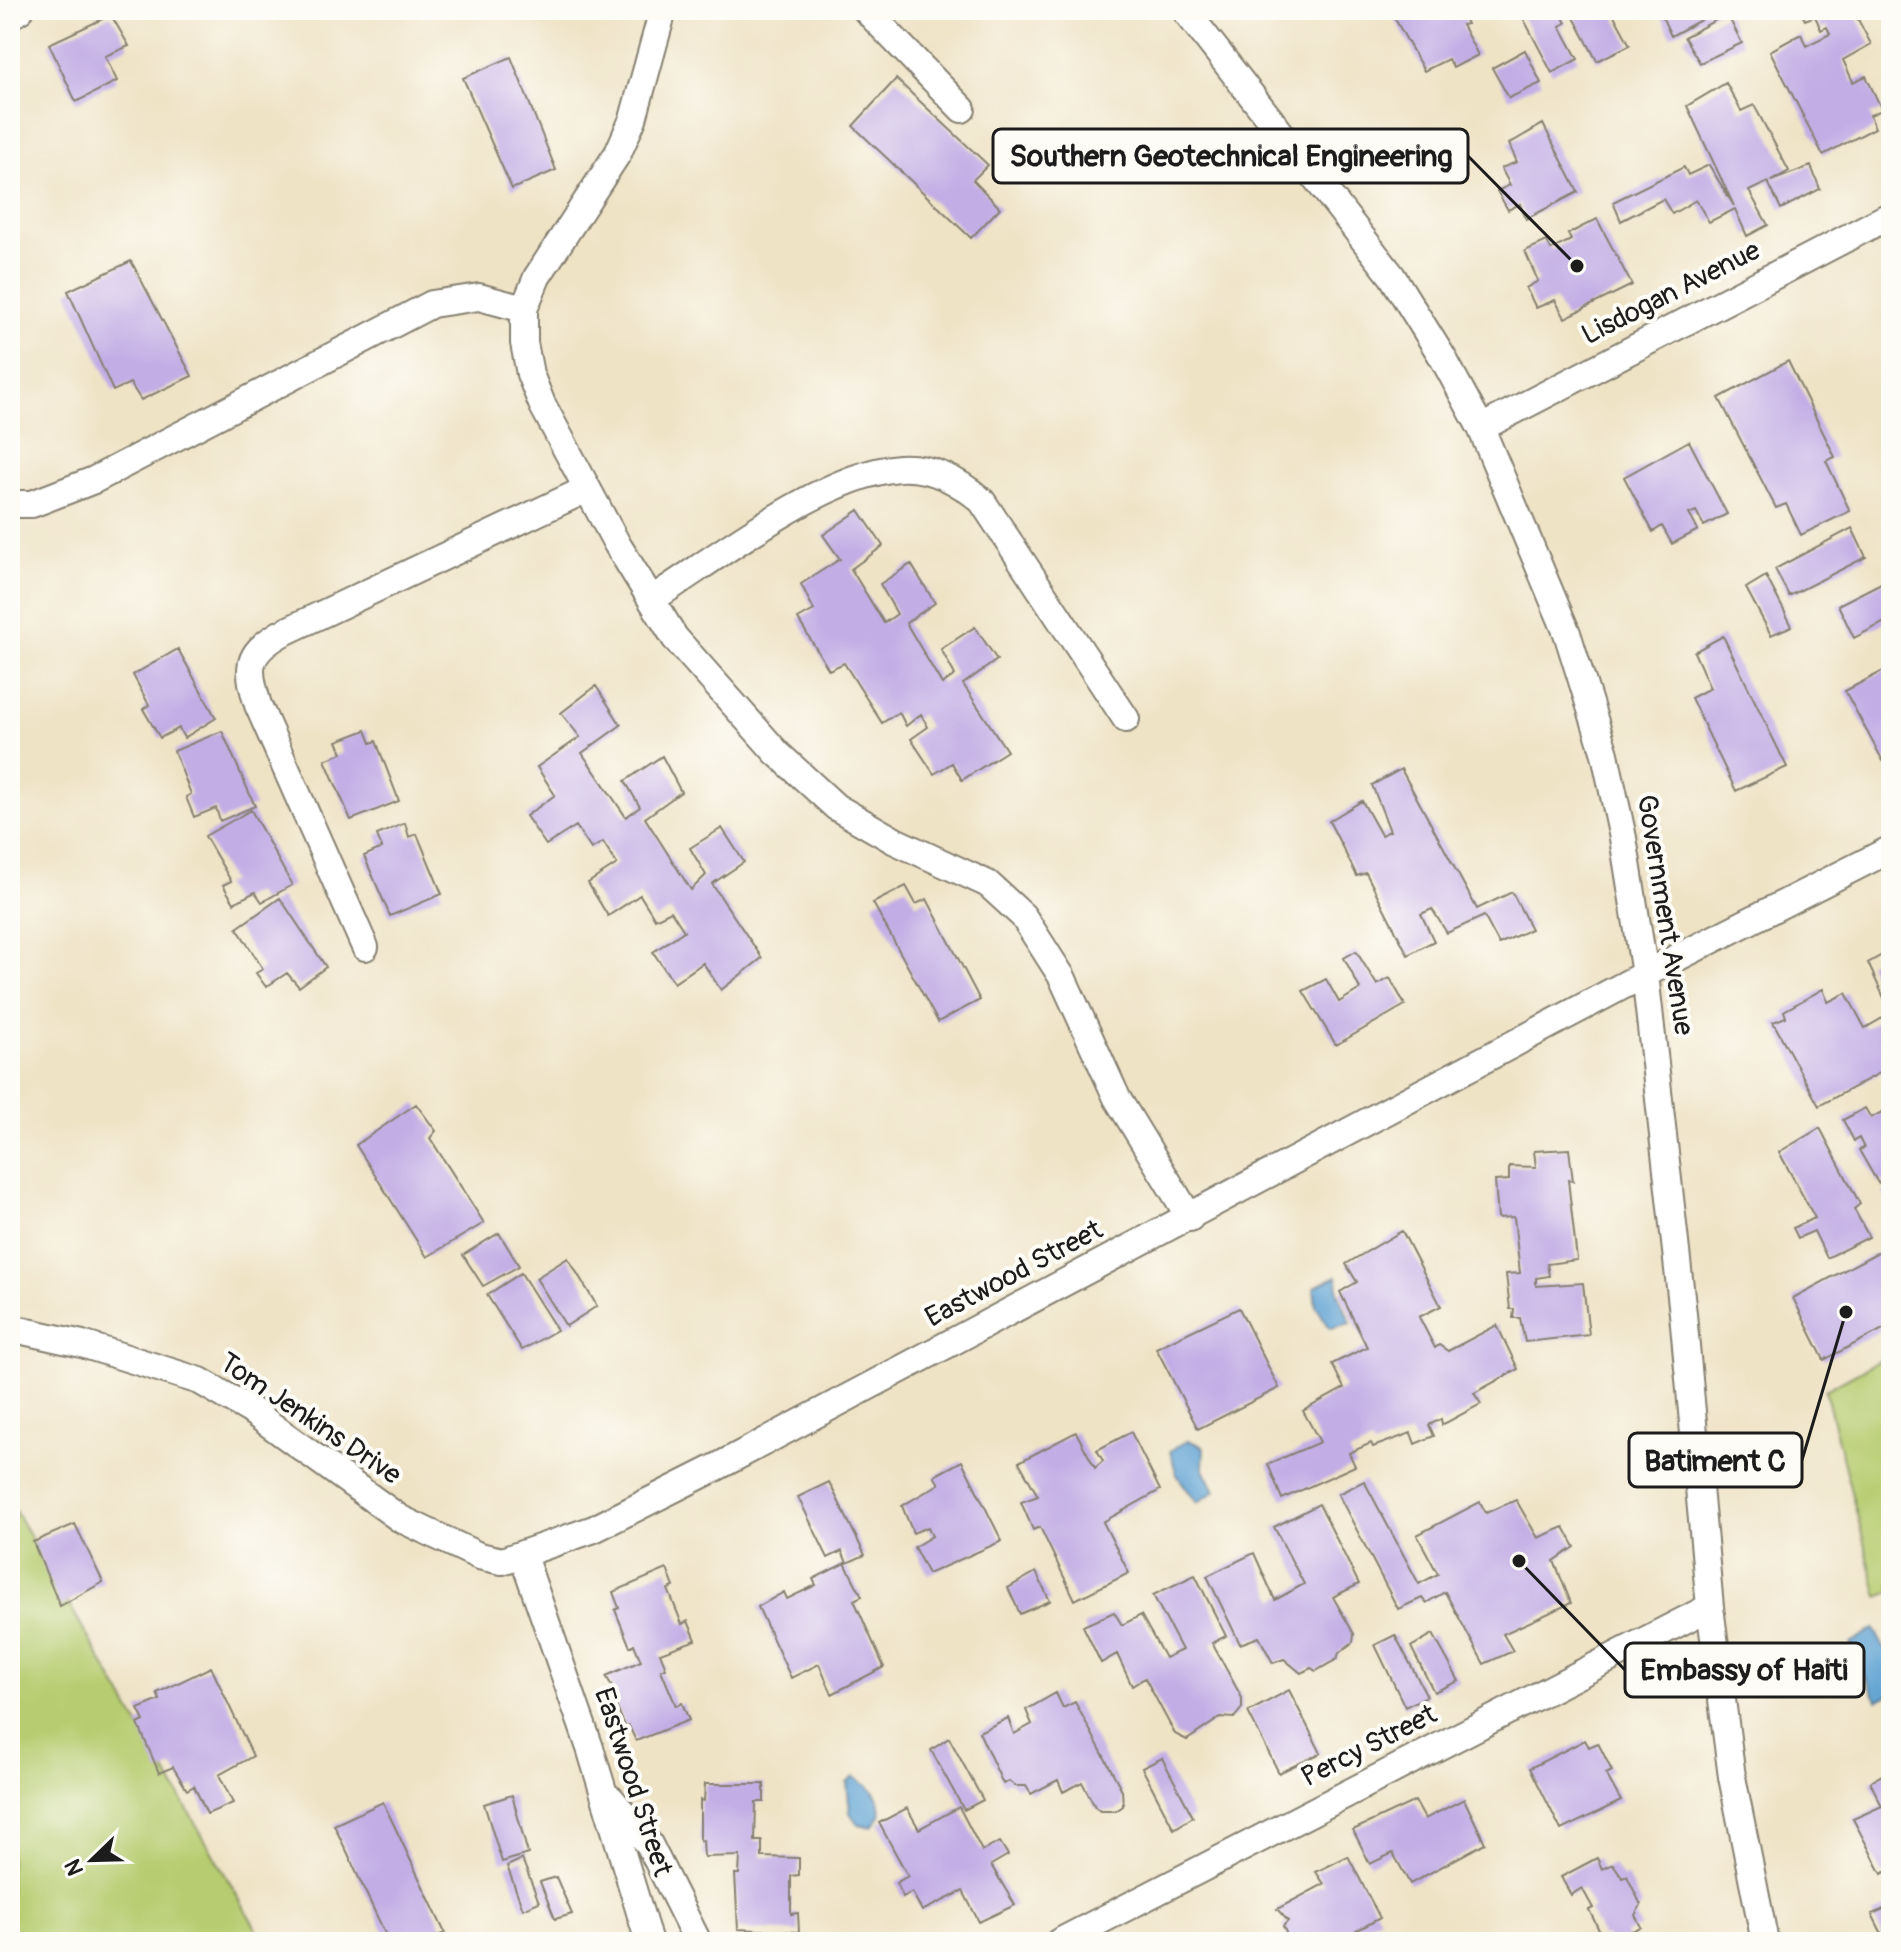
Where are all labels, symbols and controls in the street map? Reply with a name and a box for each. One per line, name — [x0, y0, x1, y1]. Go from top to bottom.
callout: Southern Geotechnical Engineering — [993, 129, 1468, 183]
text: Southern Geotechnical Engineering — [1009, 138, 1453, 175]
street label: Lisdogan Avenue — [1576, 233, 1766, 353]
street label: Government Avenue — [1629, 792, 1701, 1038]
street label: Eastwood Street — [919, 1212, 1109, 1335]
street label: Tom Jenkins Drive — [212, 1345, 408, 1493]
callout: Batiment C — [1629, 1433, 1802, 1487]
text: Batiment C — [1644, 1443, 1786, 1480]
callout: Embassy of Haiti — [1625, 1643, 1864, 1697]
text: Embassy of Haiti — [1640, 1652, 1848, 1689]
street label: Eastwood Street — [586, 1683, 680, 1881]
street label: Percy Street — [1295, 1697, 1443, 1795]
north arrow — [52, 1820, 132, 1900]
text: N — [59, 1855, 90, 1880]

